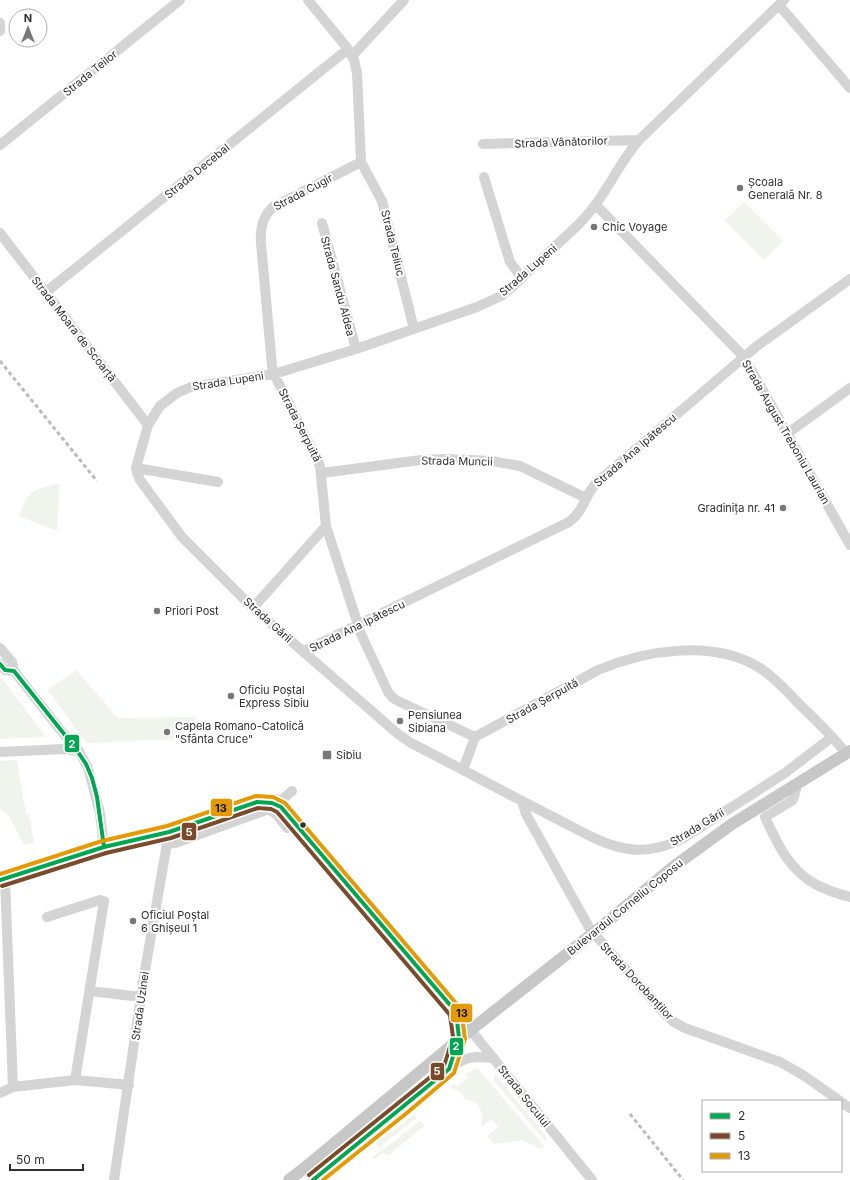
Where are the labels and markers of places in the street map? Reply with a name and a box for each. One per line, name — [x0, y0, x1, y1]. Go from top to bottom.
place label: Școala Generală Nr. 8 — [748, 175, 823, 202]
marker: Școala Generală Nr. 8 — [735, 183, 745, 193]
place label: Chic Voyage — [602, 220, 667, 234]
marker: Chic Voyage — [589, 222, 599, 232]
place label: Gradinița nr. 41 — [697, 501, 775, 515]
marker: Gradinița nr. 41 — [778, 503, 788, 513]
place label: Priori Post — [165, 604, 219, 618]
marker: Priori Post — [152, 606, 162, 616]
place label: Oficiu Poștal Express Sibiu — [239, 683, 309, 710]
marker: Oficiu Poștal Express Sibiu — [226, 691, 236, 701]
place label: Pensiunea Sibiana — [408, 708, 462, 735]
marker: Pensiunea Sibiana — [395, 716, 405, 726]
place label: Capela Romano-Catolică "Sfânta Cruce" — [175, 719, 304, 746]
marker: Capela Romano-Catolică "Sfânta Cruce" — [162, 727, 172, 737]
place label: Sibiu — [336, 748, 362, 762]
marker: Sibiu — [321, 749, 333, 761]
unlabelled marker — [298, 820, 308, 830]
place label: Oficiul Poștal 6 Ghișeul 1 — [141, 908, 209, 935]
marker: Oficiul Poștal 6 Ghișeul 1 — [128, 916, 138, 926]

